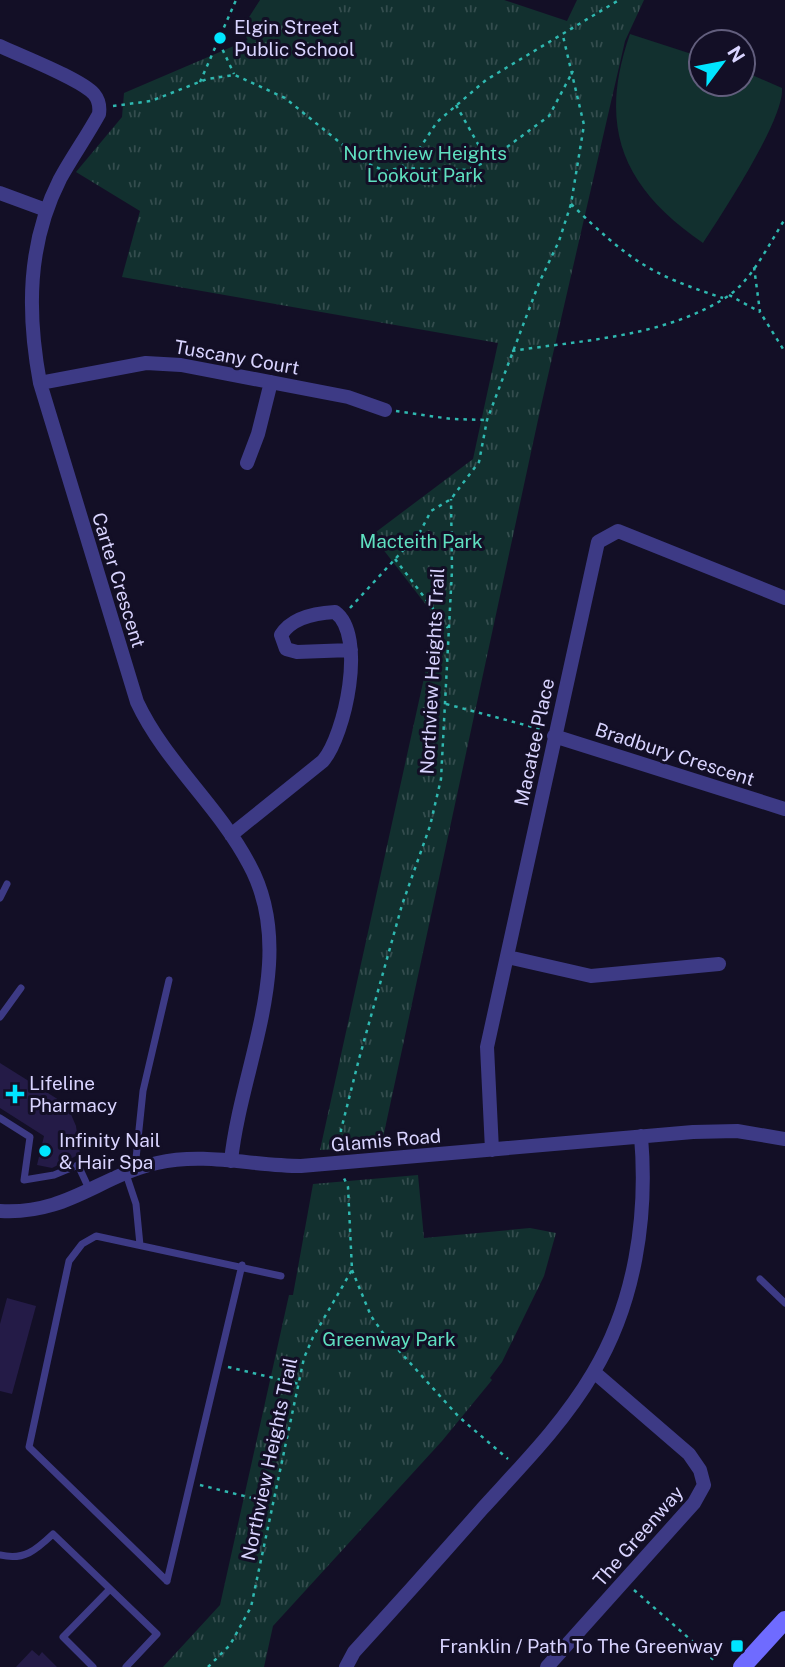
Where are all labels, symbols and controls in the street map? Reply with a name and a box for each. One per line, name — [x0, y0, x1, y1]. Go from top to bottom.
place label: Elgin Street Public School — [234, 16, 355, 60]
north arrow — [687, 28, 757, 98]
marker: Elgin Street Public School — [212, 30, 228, 46]
text: N — [723, 42, 750, 66]
park label: Northview Heights Lookout Park — [343, 142, 507, 186]
street label: Tuscany Court — [173, 335, 301, 379]
street label: Carter Crescent — [88, 510, 150, 650]
park label: Macteith Park — [359, 530, 483, 552]
street label: Northview Heights Trail — [416, 567, 448, 775]
street label: Macatee Place — [510, 676, 558, 808]
street label: Bradbury Crescent — [593, 718, 757, 790]
place label: Lifeline Pharmacy — [29, 1072, 117, 1116]
marker: Lifeline Pharmacy — [7, 1086, 23, 1102]
street label: Glamis Road — [330, 1124, 442, 1156]
place label: Infinity Nail & Hair Spa — [59, 1129, 160, 1173]
marker: Infinity Nail & Hair Spa — [37, 1143, 53, 1159]
park label: Greenway Park — [322, 1328, 456, 1350]
street label: Northview Heights Trail — [237, 1355, 301, 1563]
street label: The Greenway — [588, 1481, 688, 1591]
place label: Franklin / Path To The Greenway — [439, 1635, 723, 1657]
marker: Franklin / Path To The Greenway — [729, 1638, 745, 1654]

